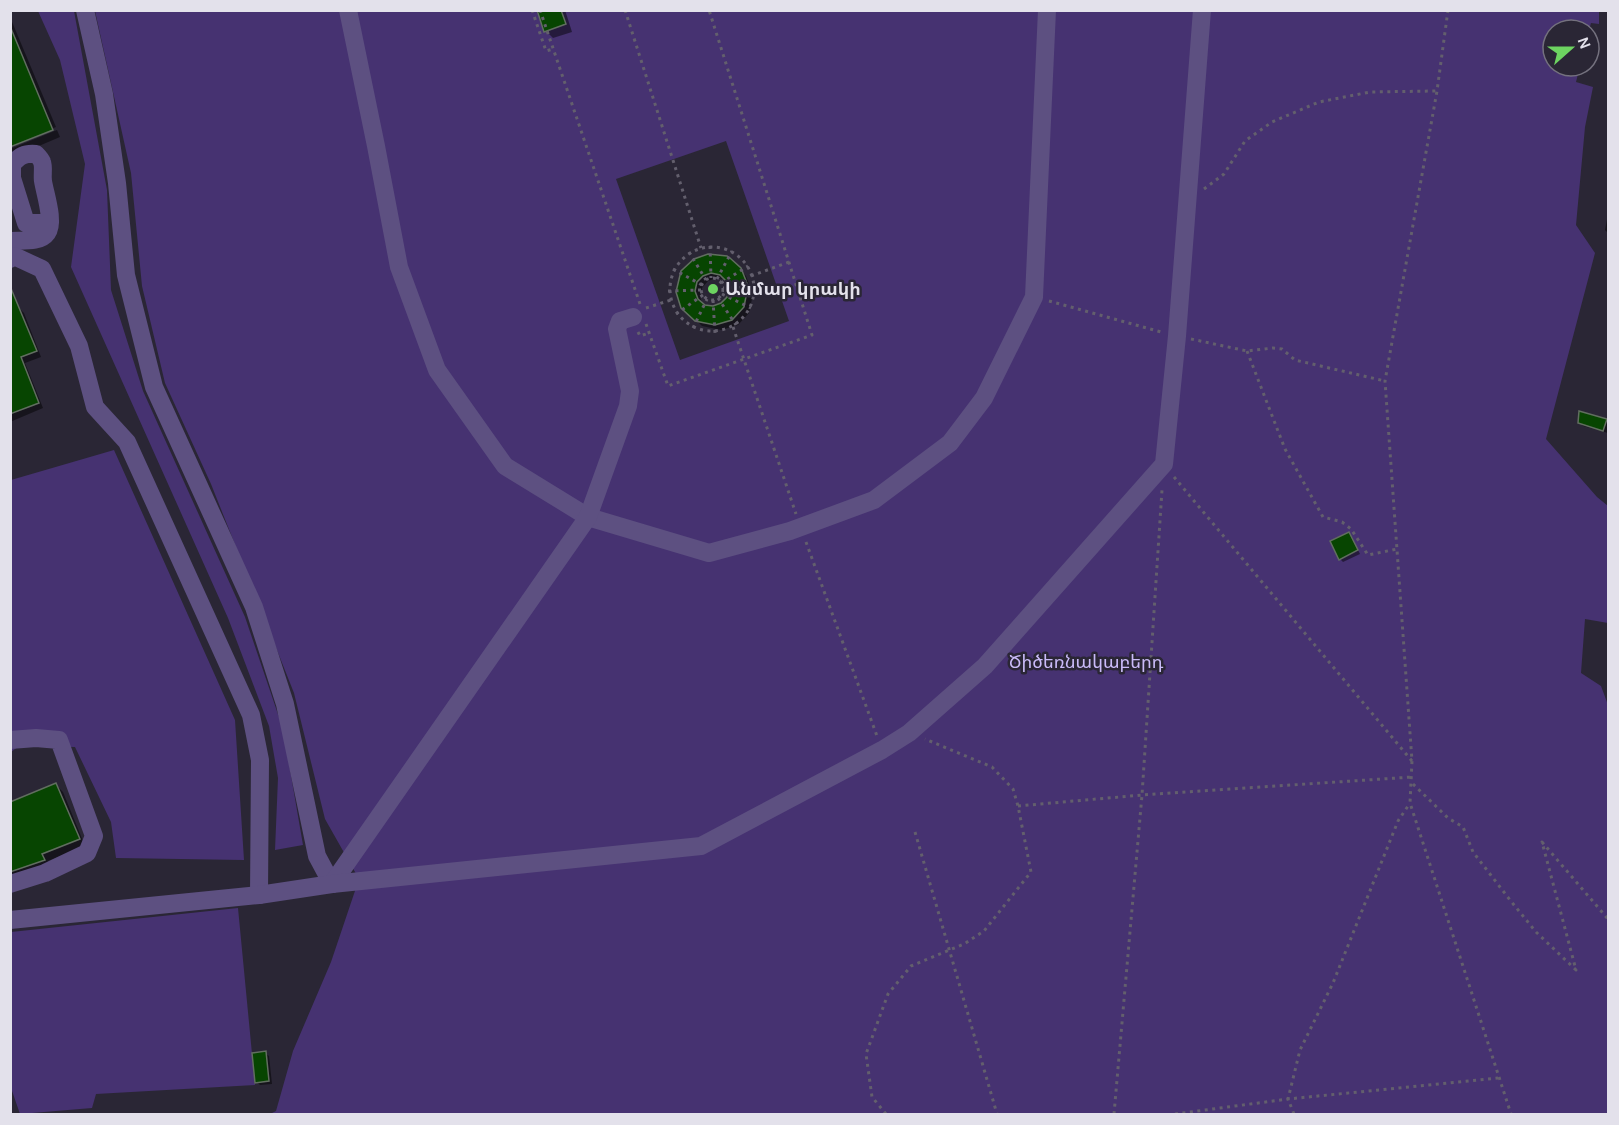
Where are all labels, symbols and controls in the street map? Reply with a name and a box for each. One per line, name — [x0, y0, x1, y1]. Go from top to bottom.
north arrow — [1541, 18, 1601, 78]
text: N — [1574, 34, 1595, 52]
place label: Անմար կրակի — [725, 278, 861, 300]
marker: Անմար կրակի — [706, 282, 720, 296]
park label: Ծիծեռնակաբերդ — [1009, 651, 1164, 673]

